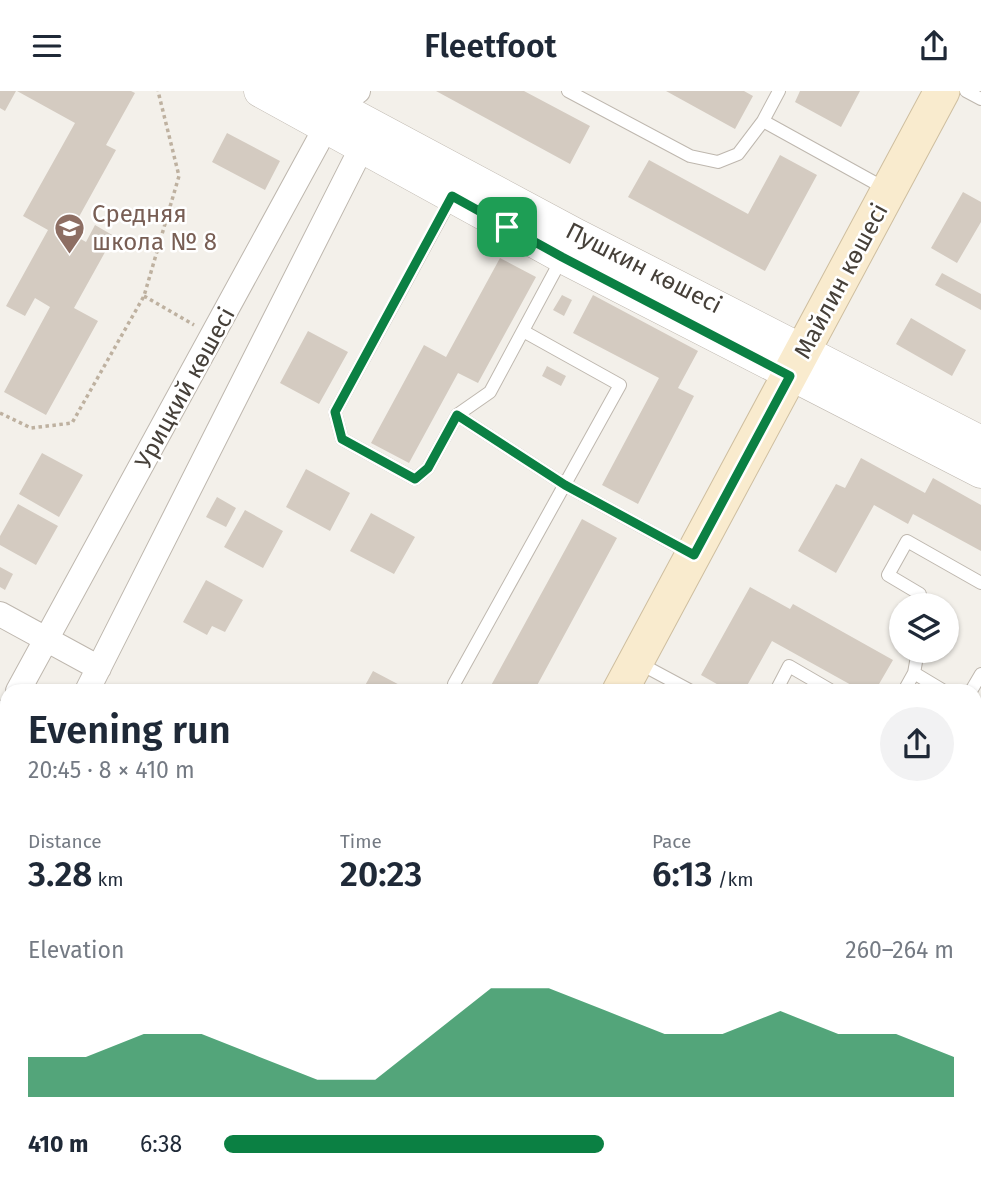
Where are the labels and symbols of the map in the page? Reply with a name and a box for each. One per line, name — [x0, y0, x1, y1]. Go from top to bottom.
pin — [477, 197, 537, 257]
street label: Майлин көшесі — [788, 199, 894, 363]
place label: Средняя школа № 8 — [92, 200, 217, 256]
school or university icon: Средняя школа № 8 — [52, 211, 86, 255]
street label: Пушкин көшесі — [561, 217, 727, 319]
street label: Урицкий көшесі — [129, 303, 241, 473]

